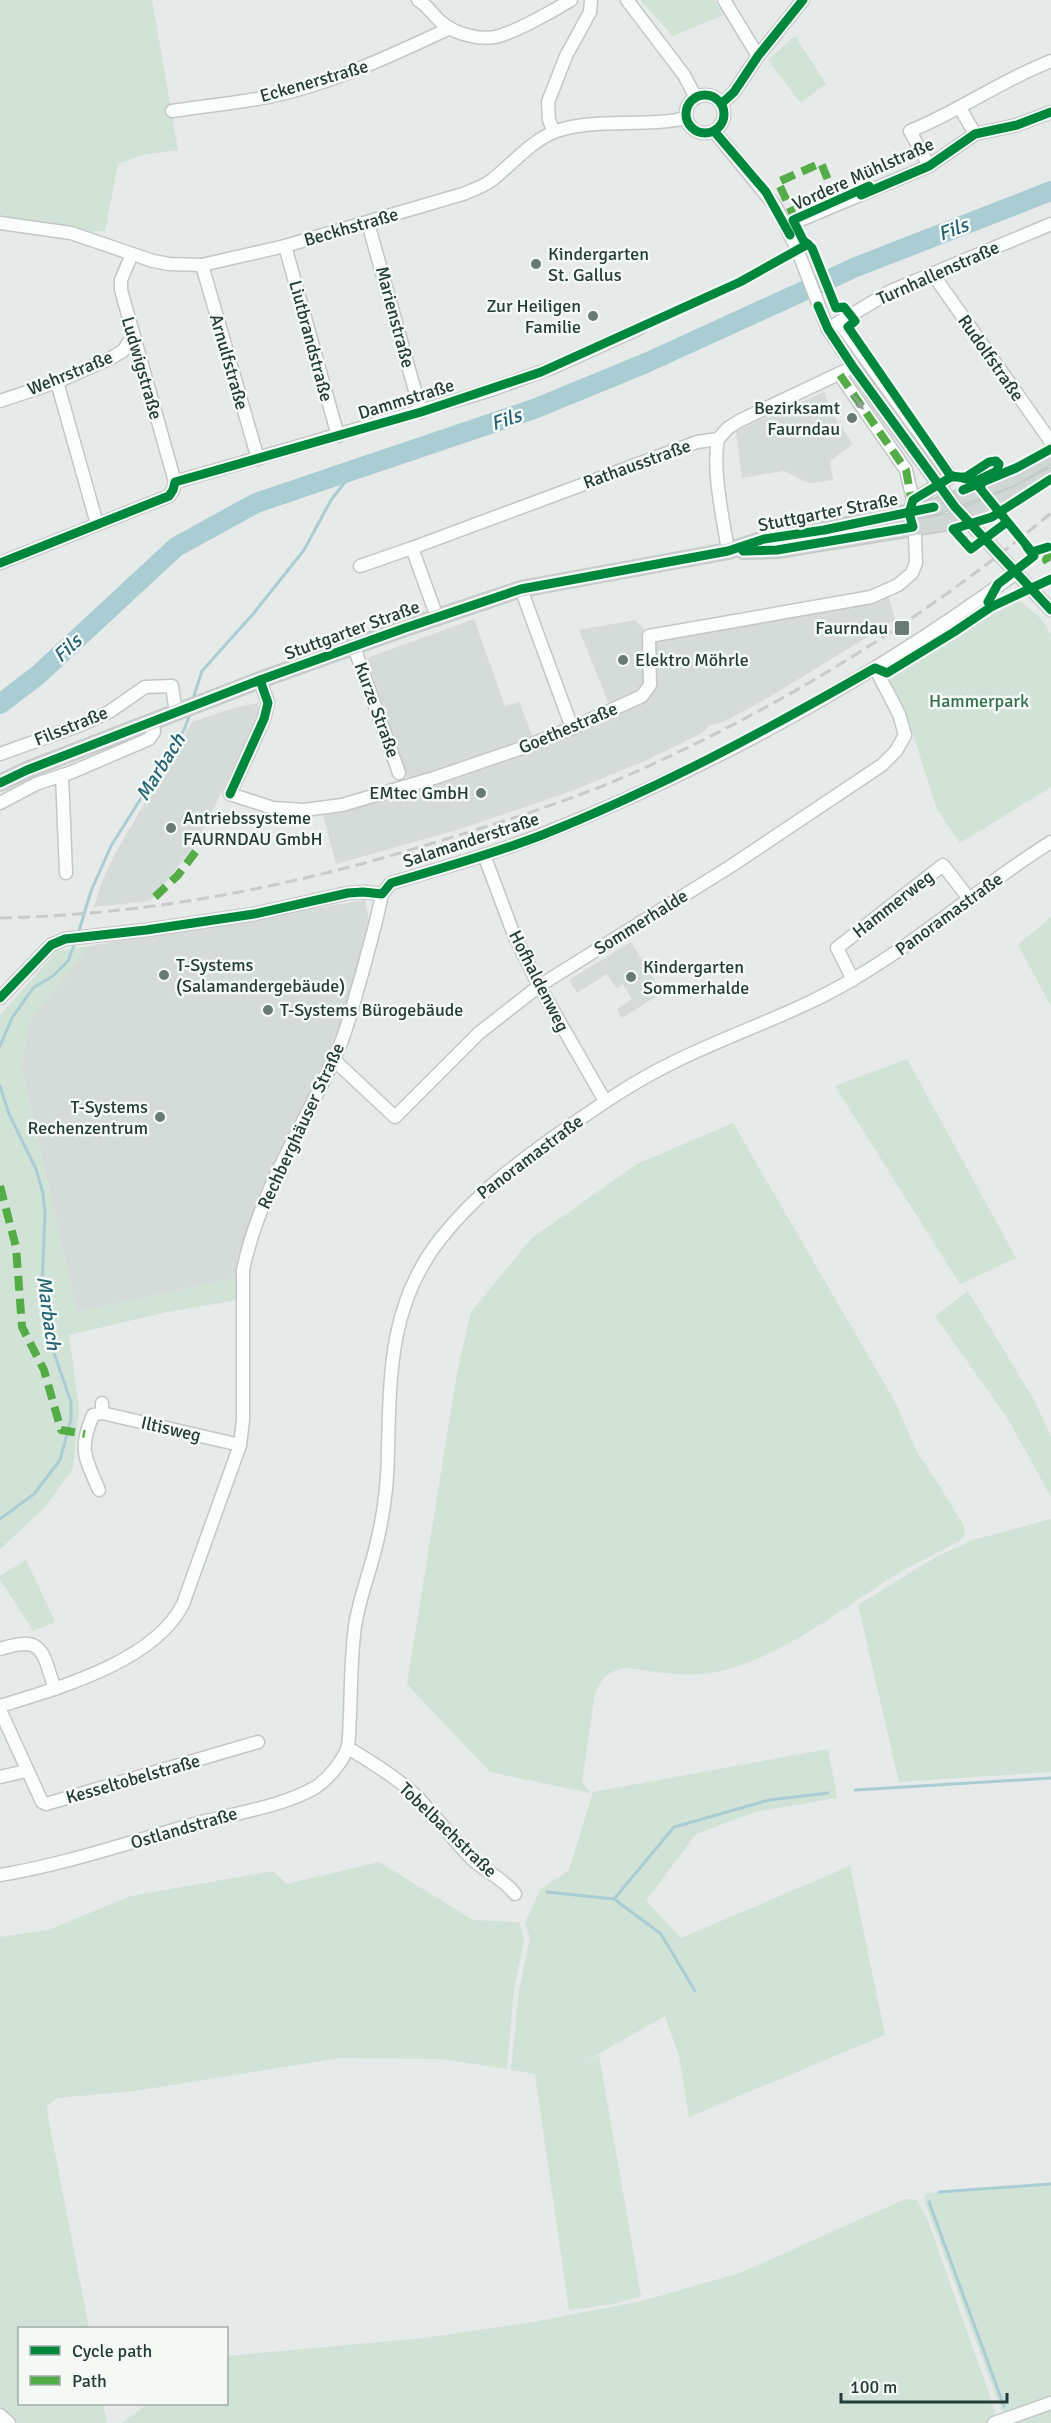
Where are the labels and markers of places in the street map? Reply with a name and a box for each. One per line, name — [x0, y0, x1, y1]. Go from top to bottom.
place label: Kindergarten St. Gallus — [548, 243, 649, 286]
marker: Kindergarten St. Gallus — [529, 257, 543, 271]
place label: Zur Heiligen Familie — [486, 295, 581, 338]
marker: Zur Heiligen Familie — [586, 309, 600, 323]
place label: Bezirksamt Faurndau — [754, 397, 840, 440]
marker: Bezirksamt Faurndau — [845, 411, 859, 425]
place label: Faurndau — [815, 617, 888, 639]
marker: Faurndau — [893, 619, 911, 637]
place label: Elektro Möhrle — [635, 649, 749, 671]
marker: Elektro Möhrle — [616, 653, 630, 667]
place label: EMtec GmbH — [369, 782, 469, 804]
marker: EMtec GmbH — [474, 786, 488, 800]
place label: Antriebssysteme FAURNDAU GmbH — [183, 807, 323, 850]
marker: Antriebssysteme FAURNDAU GmbH — [164, 821, 178, 835]
place label: T-Systems (Salamandergebäude) — [176, 954, 345, 997]
place label: Kindergarten Sommerhalde — [643, 956, 749, 999]
marker: T-Systems (Salamandergebäude) — [157, 968, 171, 982]
marker: Kindergarten Sommerhalde — [624, 970, 638, 984]
place label: T-Systems Bürogebäude — [280, 999, 463, 1021]
marker: T-Systems Bürogebäude — [261, 1003, 275, 1017]
place label: T-Systems Rechenzentrum — [28, 1096, 148, 1139]
marker: T-Systems Rechenzentrum — [153, 1110, 167, 1124]

